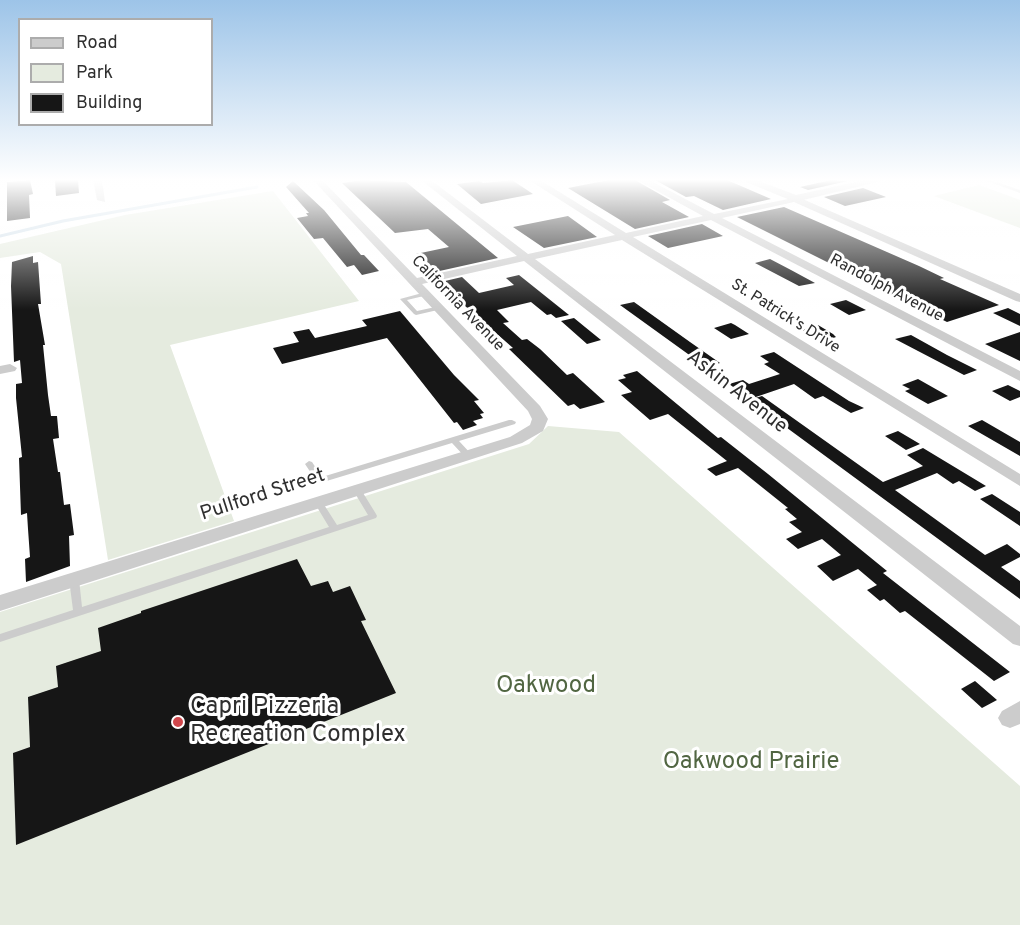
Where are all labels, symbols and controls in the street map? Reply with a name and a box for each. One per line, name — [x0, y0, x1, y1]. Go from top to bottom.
legend — [18, 18, 213, 126]
text: Road — [76, 32, 118, 55]
text: Park — [76, 62, 113, 85]
text: Building — [76, 92, 142, 115]
street label: Randolph Avenue — [826, 251, 946, 327]
street label: California Avenue — [406, 252, 508, 356]
street label: St. Patrick's Drive — [727, 276, 843, 358]
street label: Askin Avenue — [681, 346, 791, 440]
street label: Pullford Street — [198, 465, 328, 527]
park label: Oakwood — [496, 673, 596, 701]
place label: Capri Pizzeria Recreation Complex — [190, 694, 406, 750]
marker: Capri Pizzeria Recreation Complex — [171, 715, 185, 729]
park label: Oakwood Prairie — [663, 749, 839, 777]

